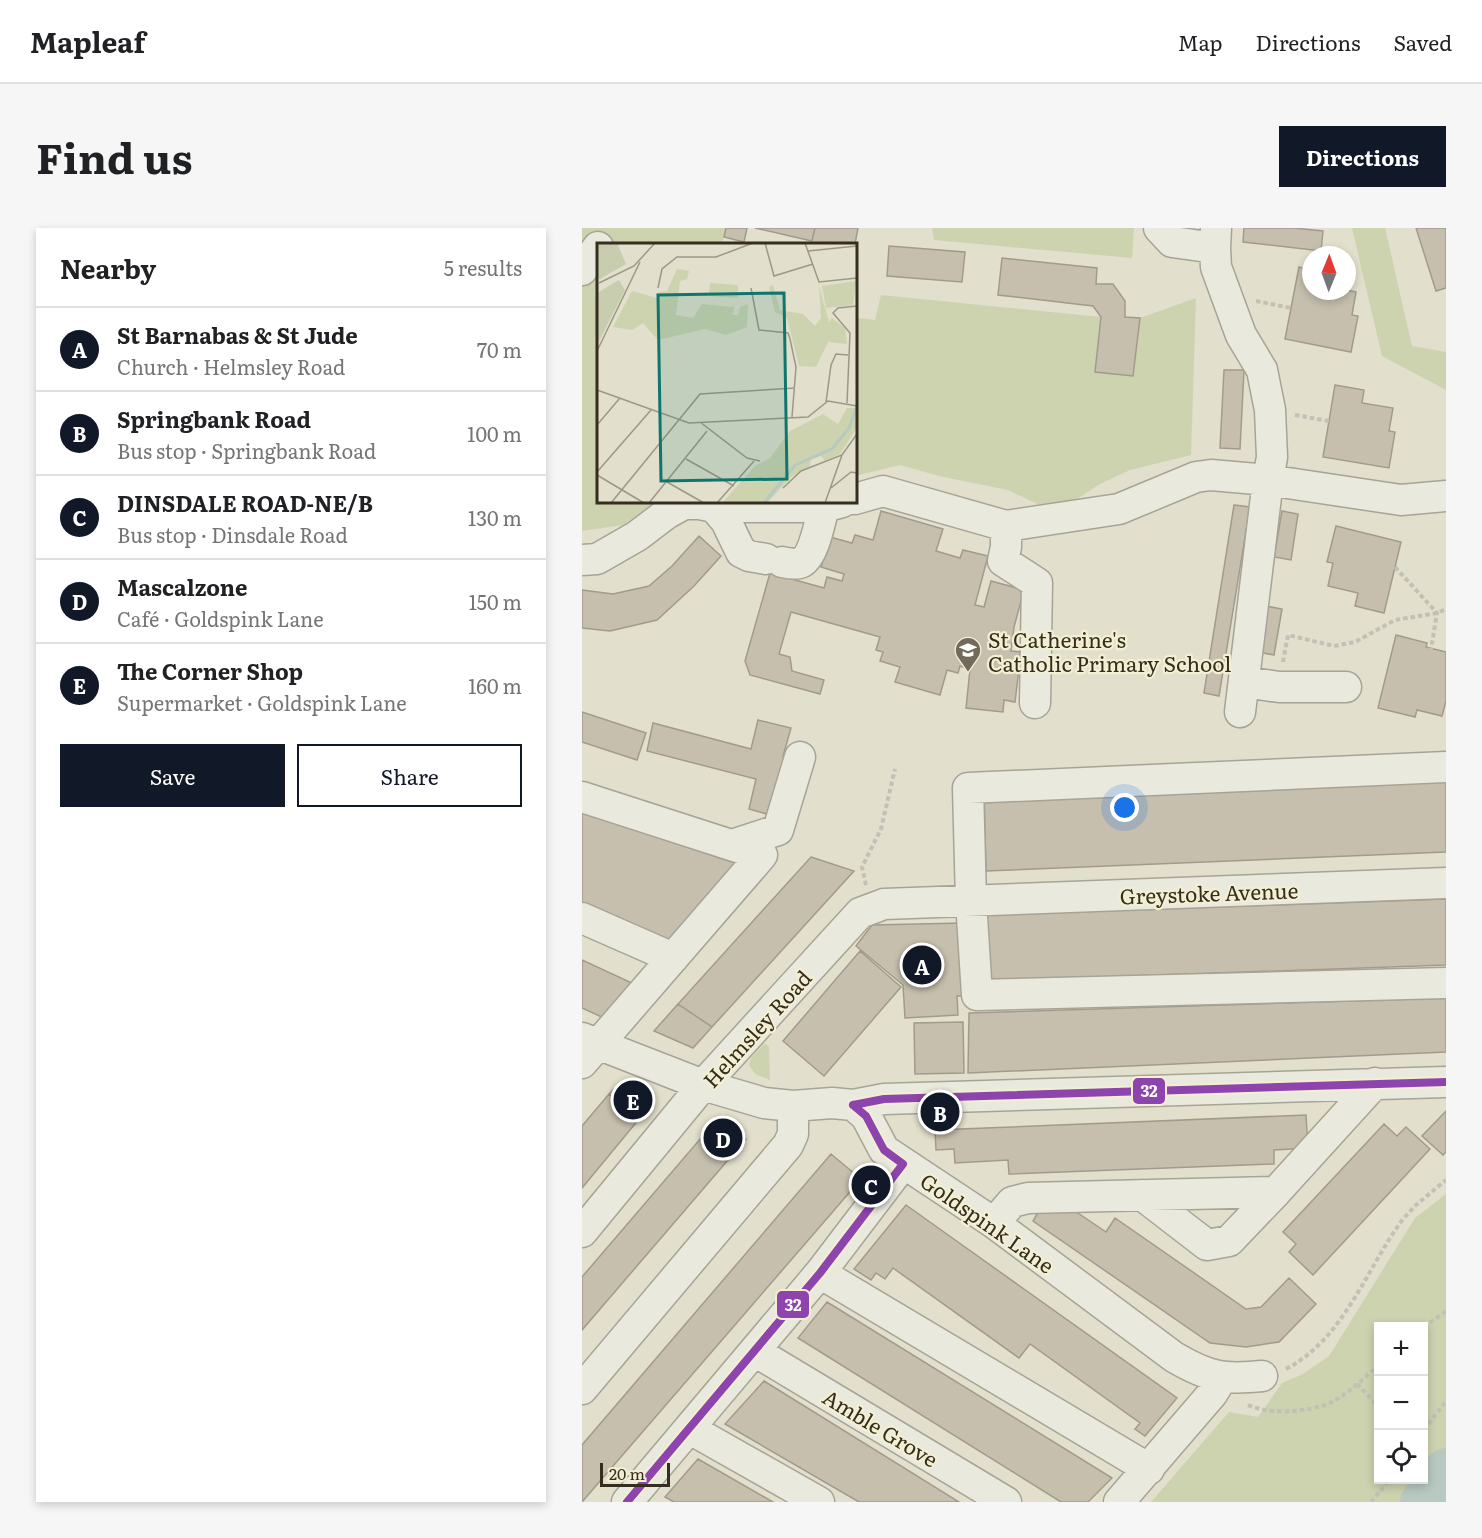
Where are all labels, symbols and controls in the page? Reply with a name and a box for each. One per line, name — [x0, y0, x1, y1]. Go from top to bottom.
text: Mapleaf — [30, 20, 145, 62]
text: Map — [1178, 26, 1223, 57]
text: Directions — [1256, 26, 1361, 57]
text: Saved — [1394, 26, 1452, 57]
text: Find us — [36, 125, 193, 187]
button: Directions — [1279, 126, 1446, 187]
inset map — [597, 243, 856, 502]
north arrow — [1302, 246, 1356, 300]
text: Nearby — [60, 248, 156, 287]
text: 5 results — [444, 252, 522, 282]
text: St Barnabas & St Jude — [117, 318, 358, 351]
text: A — [72, 334, 87, 364]
text: 70 m — [477, 334, 522, 364]
text: Church · Helmsley Road — [117, 351, 345, 381]
text: Springbank Road — [117, 402, 311, 435]
text: B — [73, 418, 86, 448]
text: 100 m — [467, 418, 522, 448]
text: Bus stop · Springbank Road — [117, 435, 376, 465]
text: DINSDALE ROAD-NE/B — [117, 486, 373, 519]
text: C — [72, 502, 87, 532]
text: 130 m — [468, 502, 522, 532]
text: Bus stop · Dinsdale Road — [117, 519, 348, 549]
text: Mascalzone — [117, 570, 248, 603]
text: D — [72, 586, 87, 616]
text: 150 m — [469, 586, 522, 616]
text: Café · Goldspink Lane — [117, 603, 324, 633]
place label: St Catherine's Catholic Primary School — [988, 623, 1231, 678]
school or university icon: St Catherine's Catholic Primary School — [953, 635, 983, 673]
text: The Corner Shop — [117, 654, 303, 687]
text: E — [73, 670, 86, 700]
text: 160 m — [468, 670, 522, 700]
text: Supermarket · Goldspink Lane — [117, 687, 407, 717]
button: Save — [60, 744, 285, 807]
button: Share — [297, 744, 522, 807]
your location — [1110, 793, 1139, 822]
street label: Greystoke Avenue — [1119, 873, 1299, 911]
pin: A — [902, 942, 942, 988]
street label: Helmsley Road — [695, 962, 818, 1094]
line badge: 32 — [1132, 1077, 1166, 1105]
pin: E — [614, 1078, 652, 1122]
text: 32 — [1140, 1078, 1158, 1102]
pin: B — [920, 1090, 960, 1134]
pin: D — [704, 1116, 742, 1160]
pin: C — [852, 1162, 890, 1208]
street label: Goldspink Lane — [915, 1164, 1061, 1280]
line badge: 32 — [776, 1290, 810, 1319]
text: 32 — [784, 1292, 802, 1316]
map controls — [1374, 1322, 1428, 1484]
button: + — [1374, 1322, 1428, 1376]
button: − — [1374, 1376, 1428, 1430]
street label: Amble Grove — [818, 1380, 945, 1474]
button: locate — [1374, 1430, 1428, 1484]
scale bar — [600, 1460, 670, 1488]
text: 20 m — [609, 1461, 645, 1485]

